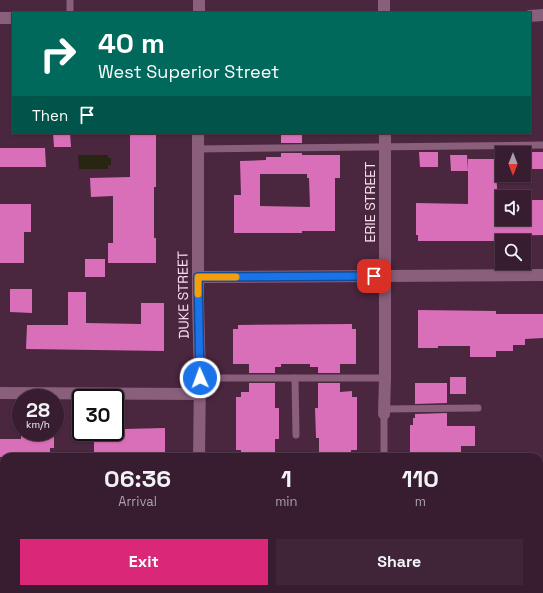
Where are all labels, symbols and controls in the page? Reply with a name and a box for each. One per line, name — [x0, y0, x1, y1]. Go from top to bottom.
text: 40 m — [98, 25, 165, 61]
icon: right — [32, 28, 84, 80]
text: West Superior Street — [98, 60, 279, 83]
icon: arrive — [76, 104, 98, 126]
text: Then — [32, 106, 68, 125]
north arrow — [495, 146, 531, 182]
map controls — [495, 146, 531, 270]
street label: ERIE STREET — [361, 162, 379, 242]
button: sound — [495, 190, 531, 226]
button: search — [495, 234, 531, 270]
street label: DUKE STREET — [173, 251, 193, 339]
pin — [357, 259, 391, 293]
icon: arrive — [363, 265, 385, 287]
position arrow — [179, 357, 221, 399]
speed limit sign: 30 — [72, 389, 124, 441]
text: 28 — [26, 397, 50, 423]
text: km/h — [26, 418, 50, 431]
text: 06:36 — [104, 463, 171, 494]
text: 1 — [281, 463, 292, 494]
text: 110 — [402, 463, 439, 494]
text: Arrival — [118, 493, 157, 510]
text: min — [275, 493, 298, 510]
text: m — [415, 493, 426, 510]
button: Exit — [20, 539, 268, 585]
button: Share — [276, 539, 523, 585]

